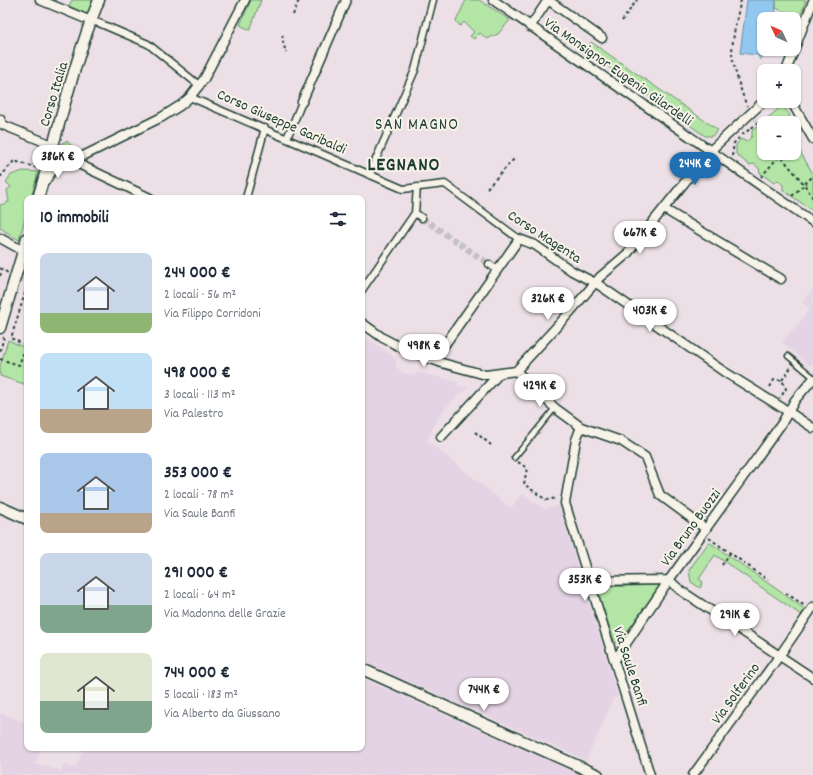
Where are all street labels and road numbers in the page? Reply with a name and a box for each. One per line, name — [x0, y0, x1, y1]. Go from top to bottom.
street label: Via Monsignor Eugenio Gilardelli — [539, 13, 697, 133]
street label: Corso Italia — [35, 59, 75, 130]
street label: Corso Giuseppe Garibaldi — [213, 84, 350, 161]
street label: Corso Magenta — [502, 205, 586, 270]
street label: Via Bruno Buozzi — [656, 485, 727, 571]
street label: Via Saule Banfi — [606, 624, 652, 709]
street label: Via Solferino — [707, 659, 767, 729]

